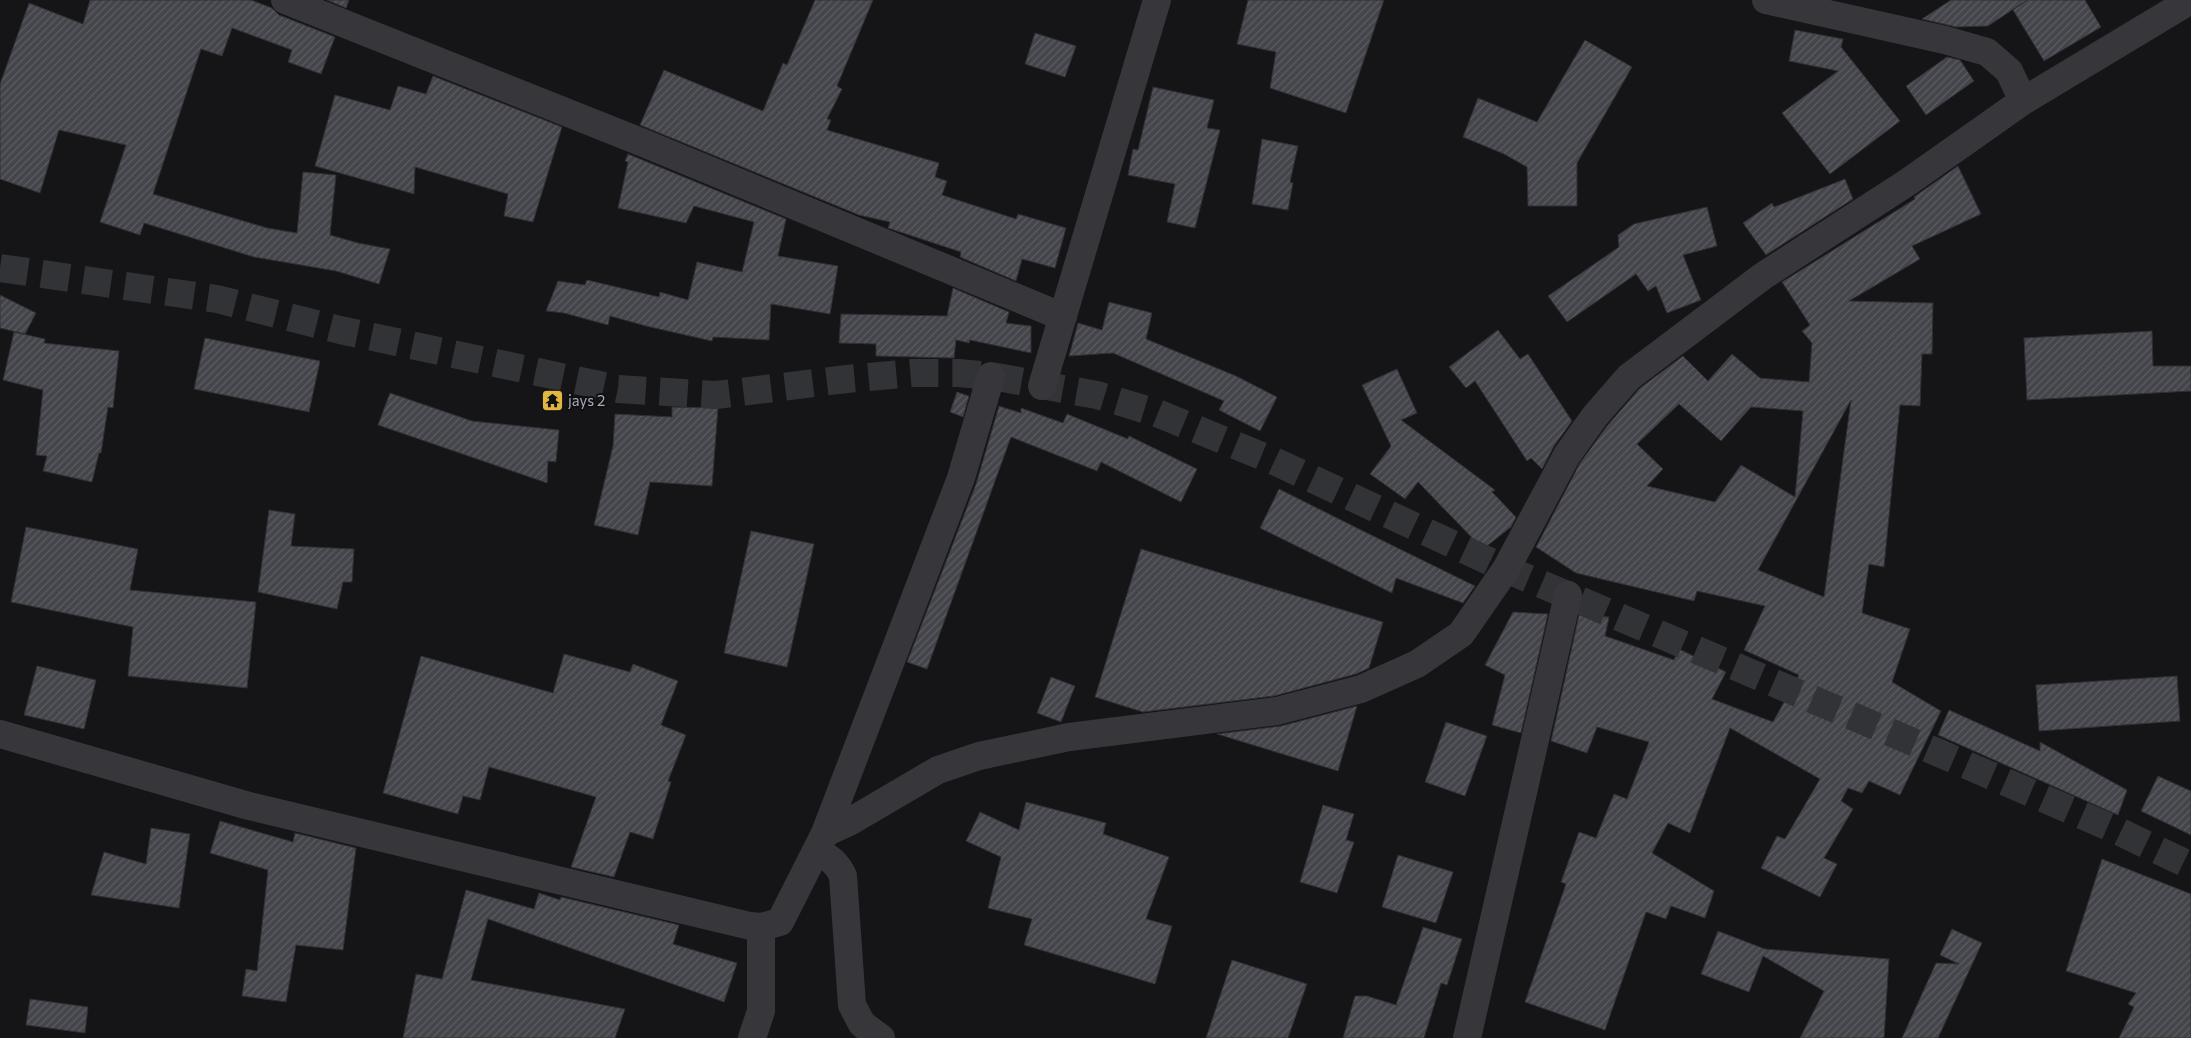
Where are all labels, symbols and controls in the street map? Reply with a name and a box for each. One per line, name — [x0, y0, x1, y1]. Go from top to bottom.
temple icon: jays 2 — [540, 389, 564, 413]
place label: jays 2 — [568, 391, 605, 409]

